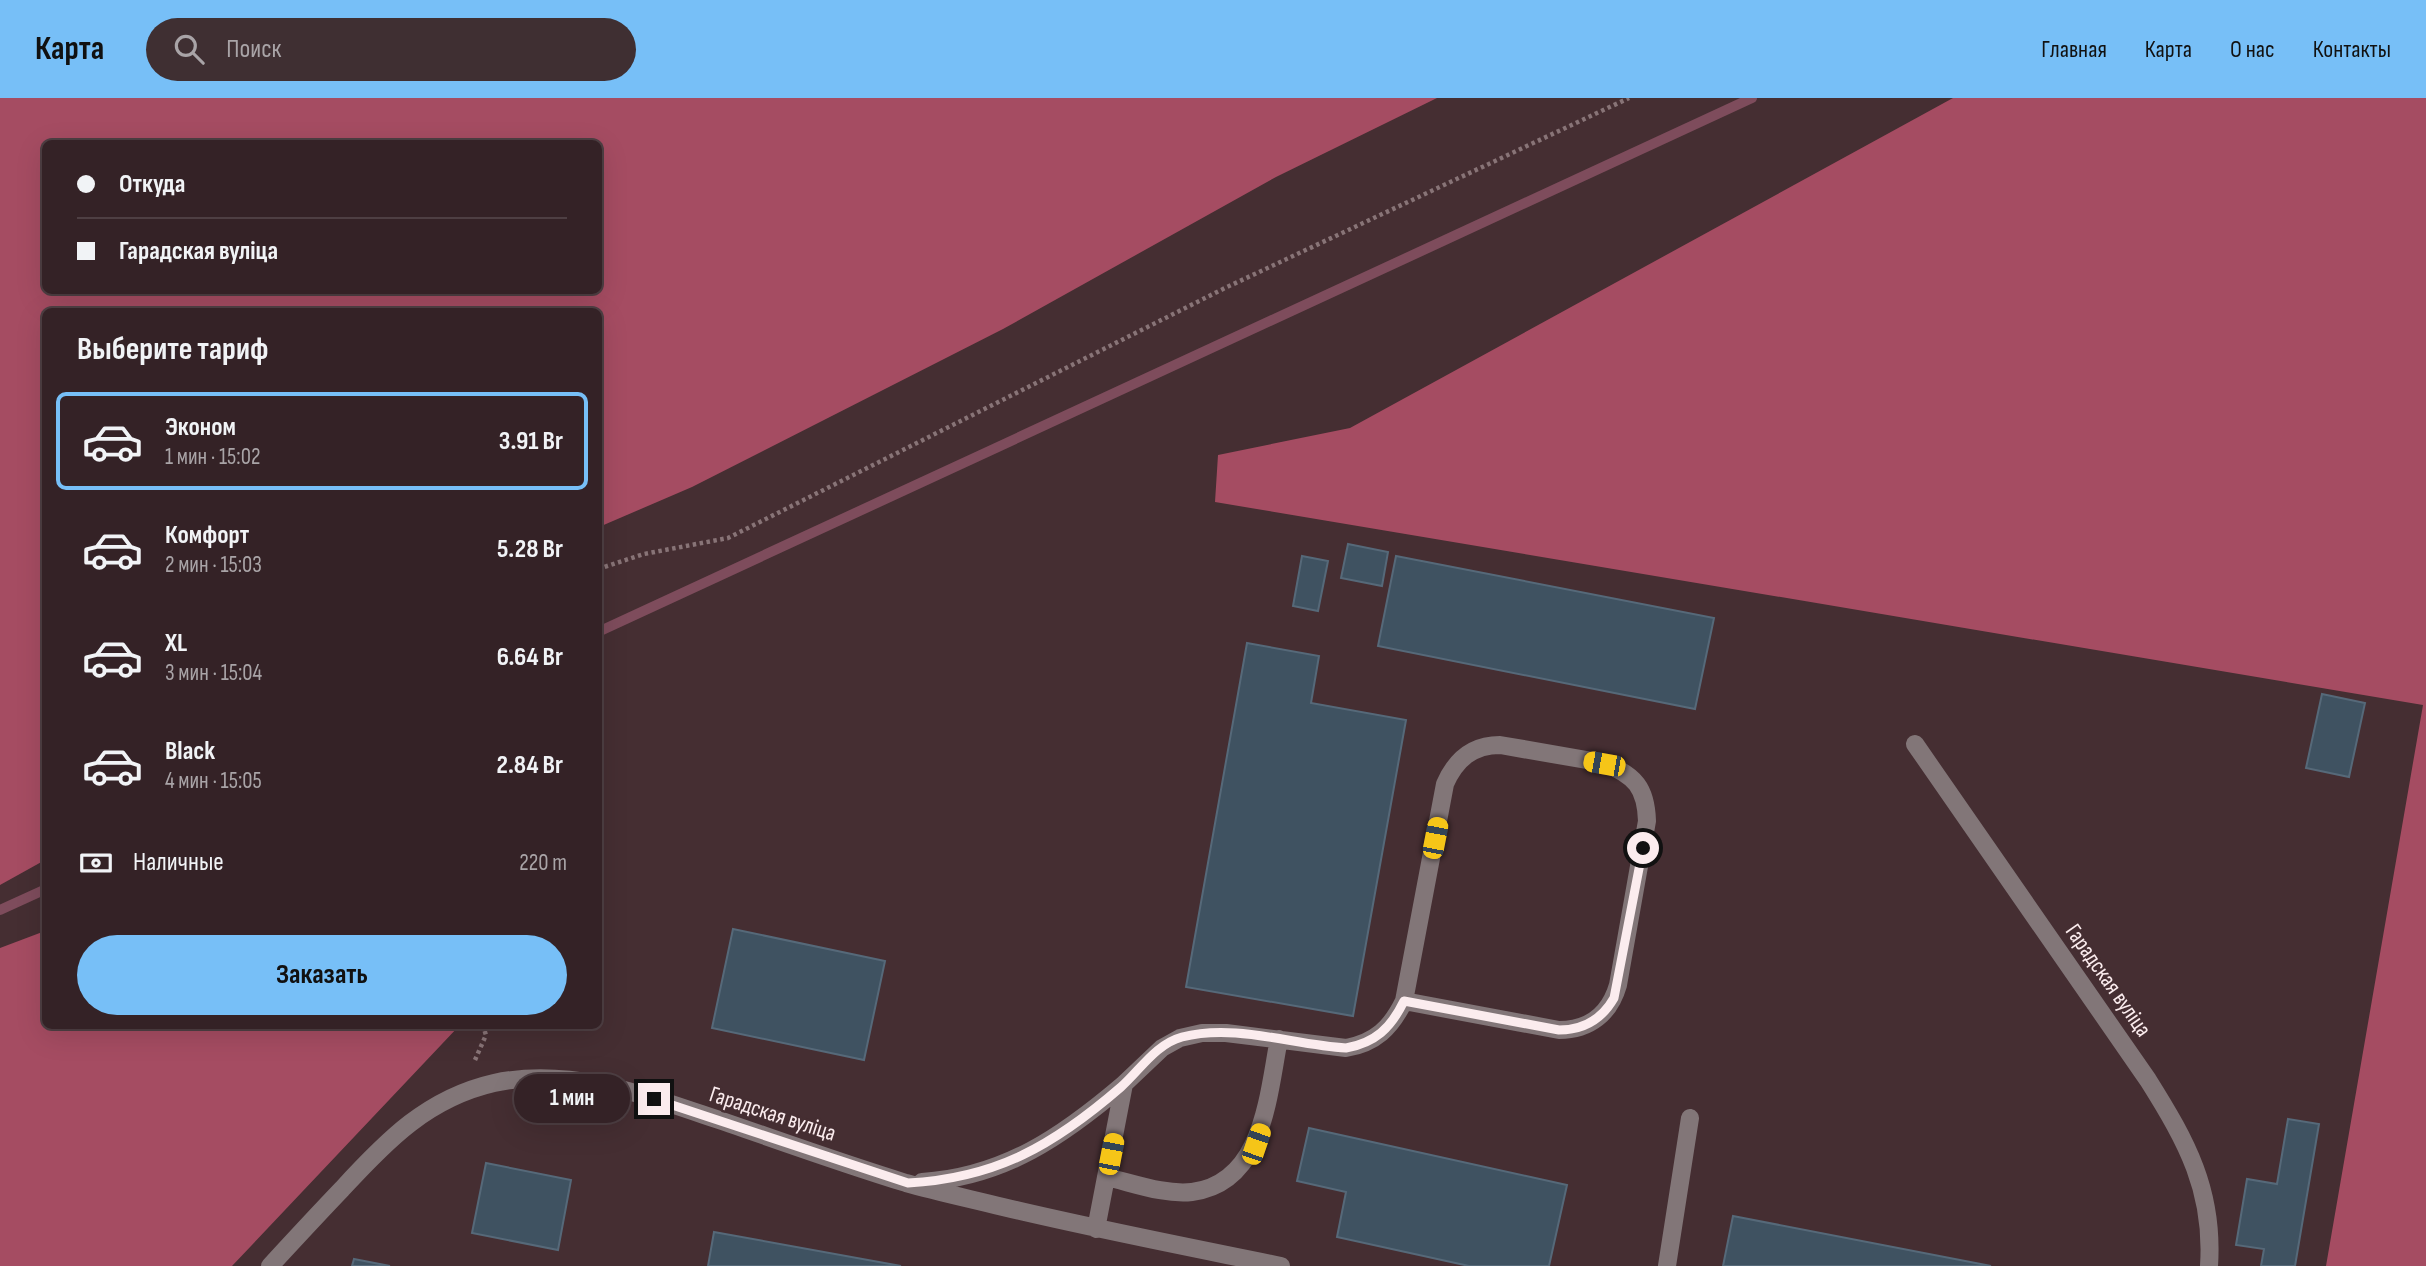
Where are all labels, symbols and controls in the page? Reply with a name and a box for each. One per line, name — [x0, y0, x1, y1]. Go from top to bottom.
search box — [146, 18, 636, 81]
text: Карта — [35, 29, 104, 69]
icon: search — [170, 30, 208, 68]
text: Поиск — [226, 34, 281, 65]
text: Главная — [2041, 35, 2107, 64]
text: Карта — [2145, 35, 2192, 64]
text: О нас — [2230, 35, 2275, 64]
text: Контакты — [2313, 35, 2391, 64]
text: Откуда — [119, 169, 185, 200]
text: Гарадская вуліца — [119, 236, 278, 267]
text: Выберите тариф — [77, 330, 268, 369]
icon: car — [81, 410, 144, 473]
text: Эконом — [165, 412, 236, 443]
text: 3.91 Br — [499, 426, 563, 457]
text: 1 мин · 15:02 — [165, 443, 260, 471]
icon: car — [81, 518, 144, 581]
text: Комфорт — [165, 520, 249, 551]
text: 5.28 Br — [497, 534, 563, 565]
text: 2 мин · 15:03 — [165, 551, 262, 579]
icon: car — [81, 626, 144, 689]
text: XL — [165, 628, 187, 659]
text: 6.64 Br — [497, 642, 563, 673]
text: 3 мин · 15:04 — [165, 659, 262, 687]
icon: car — [81, 734, 144, 797]
text: Black — [165, 736, 215, 767]
text: 2.84 Br — [497, 750, 563, 781]
car — [1582, 750, 1627, 778]
text: 4 мин · 15:05 — [165, 767, 262, 795]
car — [1421, 815, 1450, 861]
route start — [1627, 832, 1659, 864]
icon: cash — [77, 844, 115, 882]
text: Наличные — [133, 847, 224, 878]
text: 220 m — [519, 849, 567, 877]
street label: Гарадская вуліца — [2059, 919, 2157, 1042]
button: Заказать — [77, 935, 567, 1015]
callout: 1 мин — [514, 1074, 630, 1124]
street label: Гарадская вуліца — [706, 1080, 839, 1148]
route end — [638, 1083, 670, 1115]
text: 1 мин — [550, 1084, 594, 1112]
car — [1240, 1121, 1273, 1167]
car — [1097, 1131, 1126, 1177]

